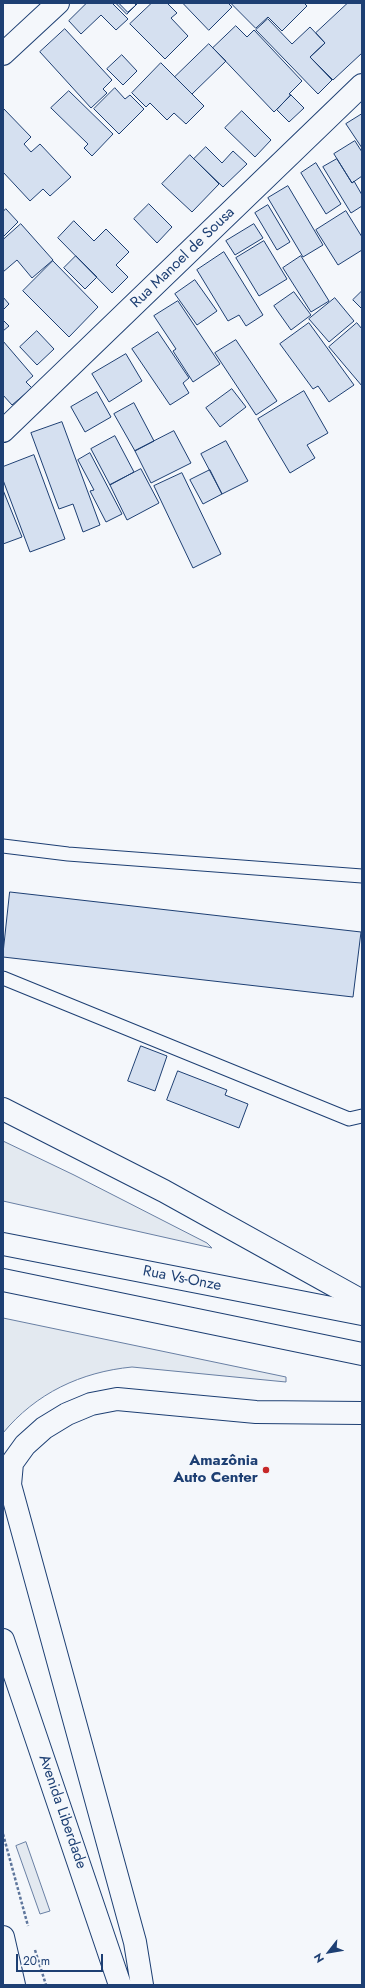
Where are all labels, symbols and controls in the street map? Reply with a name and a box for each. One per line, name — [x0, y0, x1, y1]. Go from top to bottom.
street label: Rua Manoel de Sousa — [127, 204, 239, 312]
street label: Rua Vs-Onze — [141, 1263, 223, 1295]
place label: Amazônia Auto Center — [173, 1452, 258, 1487]
marker: Amazônia Auto Center — [261, 1465, 271, 1475]
street label: Avenida Liberdade — [34, 1753, 90, 1871]
north arrow — [309, 1932, 349, 1972]
scale bar — [18, 1946, 105, 1972]
text: N — [310, 1950, 328, 1966]
text: 20 m — [23, 1952, 50, 1970]

